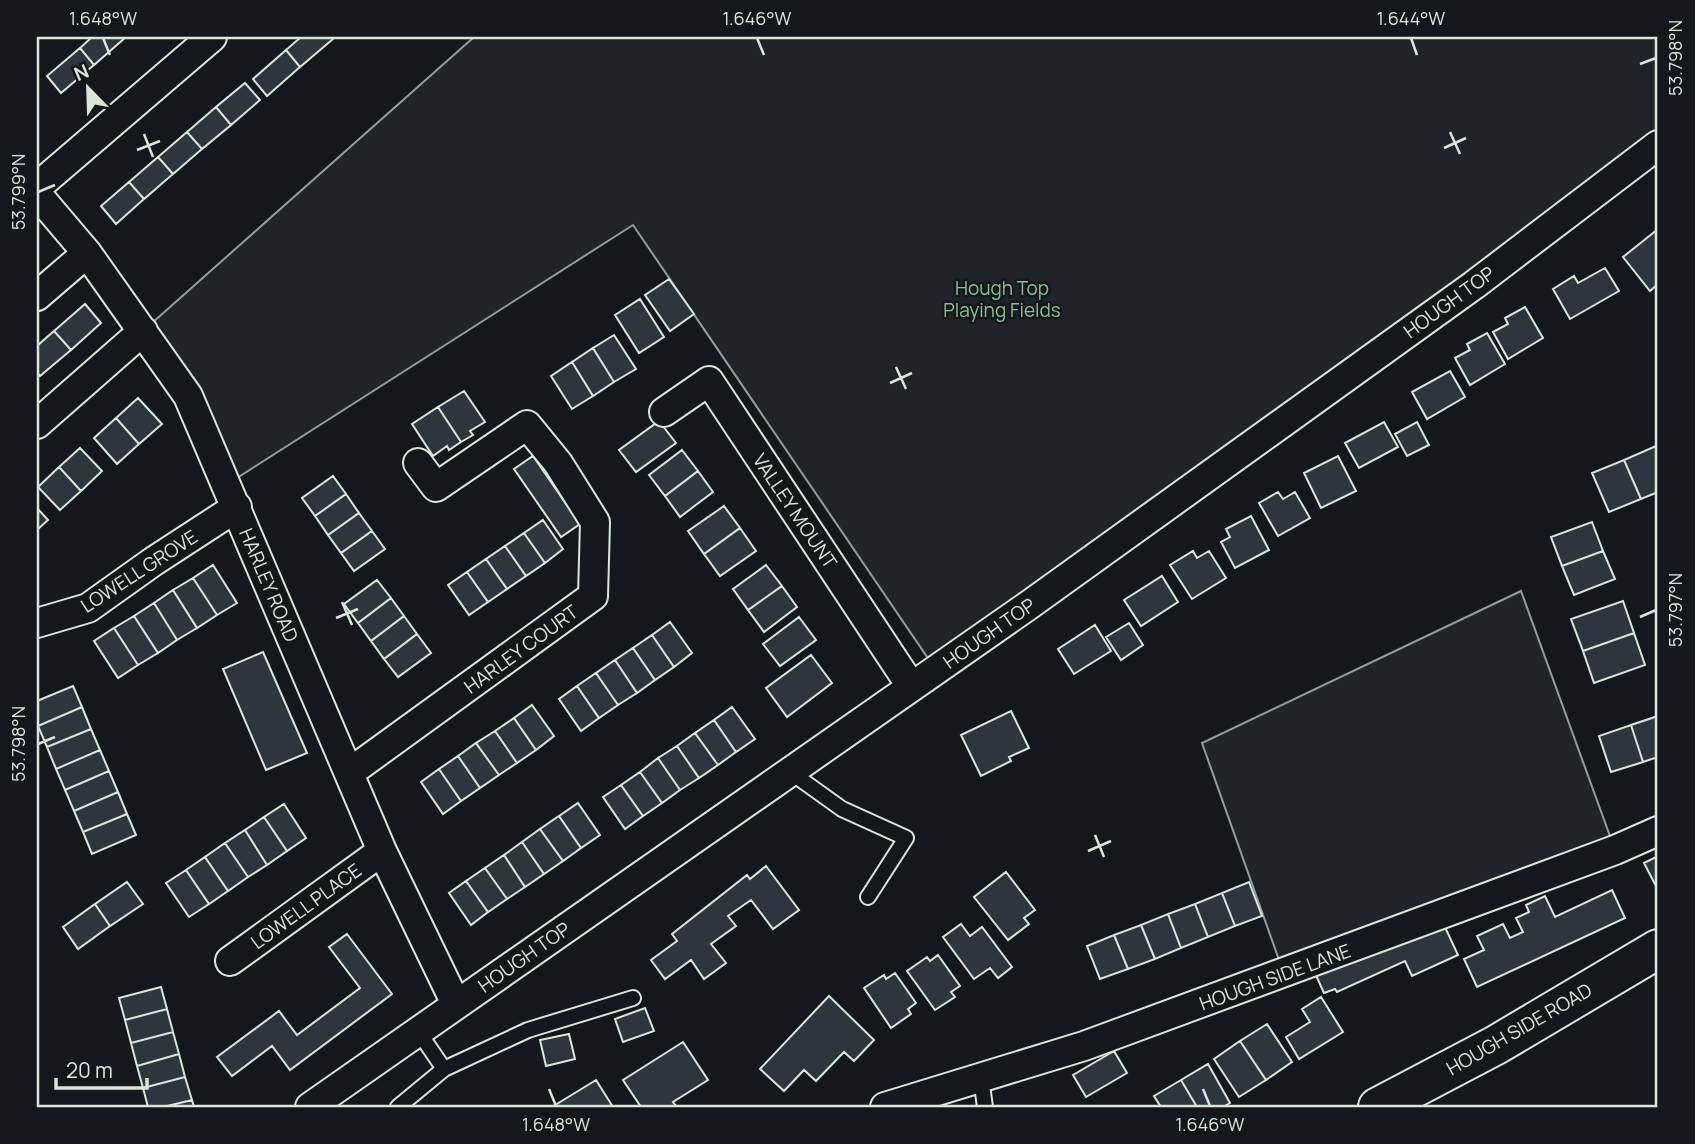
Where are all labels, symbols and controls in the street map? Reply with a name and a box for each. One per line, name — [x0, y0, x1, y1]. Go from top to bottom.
text: 1.648°W — [69, 6, 137, 30]
text: 1.646°W — [723, 6, 792, 30]
text: 1.644°W — [1377, 6, 1445, 30]
text: 53.798°N — [1663, 20, 1687, 96]
north arrow — [52, 52, 122, 122]
text: N — [70, 58, 93, 87]
text: 53.799°N — [6, 154, 30, 230]
street label: HOUGH TOP — [1398, 260, 1500, 344]
park label: Hough Top Playing Fields — [943, 275, 1061, 323]
street label: VALLEY MOUNT — [747, 448, 843, 574]
street label: LOWELL GROVE — [76, 524, 202, 618]
street label: HARLEY ROAD — [233, 524, 305, 646]
text: 53.797°N — [1663, 573, 1687, 647]
street label: HOUGH TOP — [938, 592, 1040, 674]
street label: HARLEY COURT — [459, 598, 584, 699]
text: 53.798°N — [6, 706, 30, 782]
street label: LOWELL PLACE — [246, 857, 366, 955]
street label: HOUGH TOP — [473, 916, 575, 998]
street label: HOUGH SIDE LANE — [1196, 938, 1354, 1016]
street label: HOUGH SIDE ROAD — [1441, 977, 1597, 1081]
scale bar — [56, 1046, 147, 1090]
text: 20 m — [66, 1056, 113, 1084]
text: 1.648°W — [522, 1112, 590, 1136]
text: 1.646°W — [1176, 1112, 1245, 1136]

